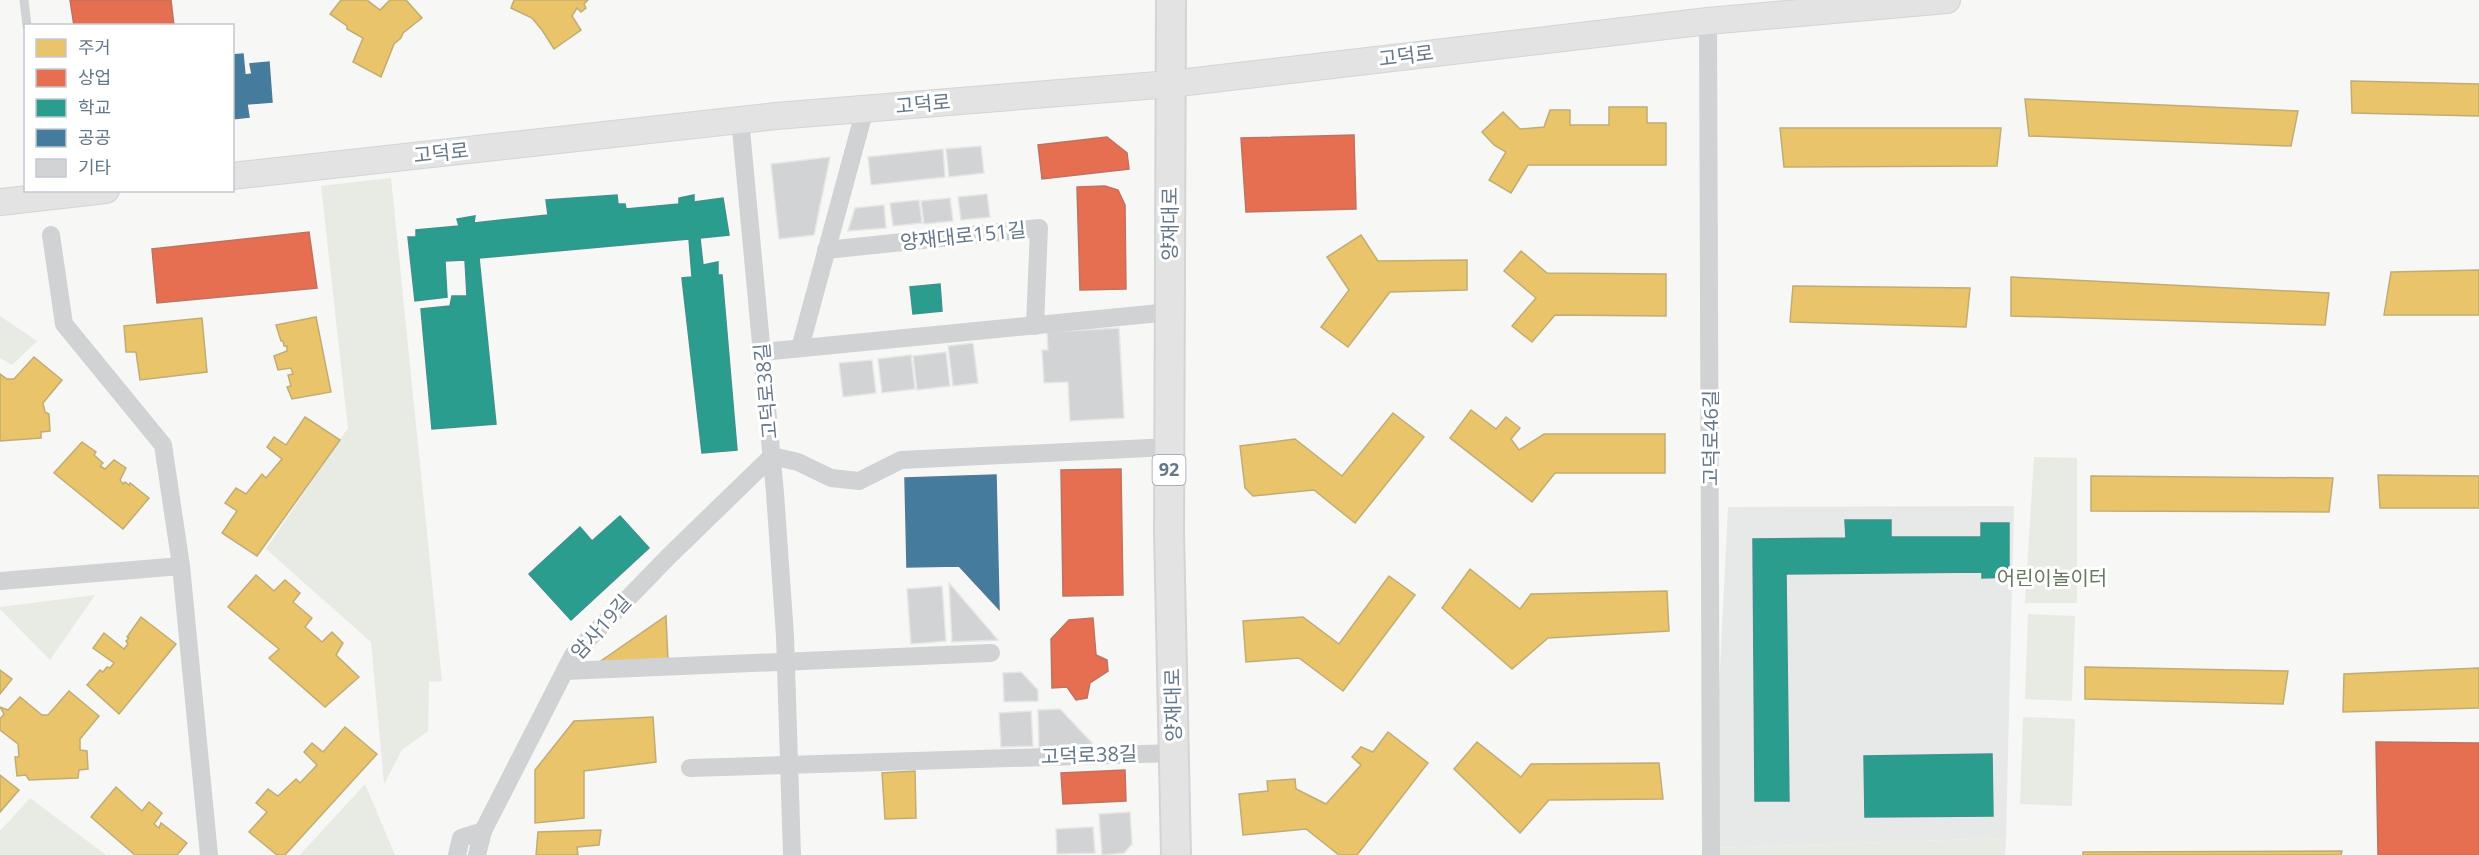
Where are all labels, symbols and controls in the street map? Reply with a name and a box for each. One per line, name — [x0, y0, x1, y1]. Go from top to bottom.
legend — [24, 24, 234, 192]
text: 주거 — [78, 35, 111, 59]
street label: 고덕로 — [1377, 39, 1435, 72]
text: 상업 — [78, 65, 111, 89]
street label: 고덕로 — [894, 88, 952, 119]
text: 학교 — [78, 95, 111, 119]
text: 공공 — [78, 125, 111, 149]
street label: 고덕로 — [412, 136, 470, 169]
text: 기타 — [78, 155, 112, 179]
street label: 양재대로 — [1156, 187, 1183, 261]
street label: 양재대로151길 — [899, 215, 1027, 256]
street label: 고덕로38길 — [748, 342, 783, 440]
street label: 고덕로46길 — [1697, 390, 1724, 486]
road number: 92 — [1152, 455, 1186, 485]
park label: 어린이놀이터 — [1997, 564, 2107, 591]
street label: 암사19길 — [564, 589, 637, 665]
street label: 양재대로 — [1158, 668, 1187, 742]
street label: 고덕로38길 — [1040, 739, 1138, 770]

